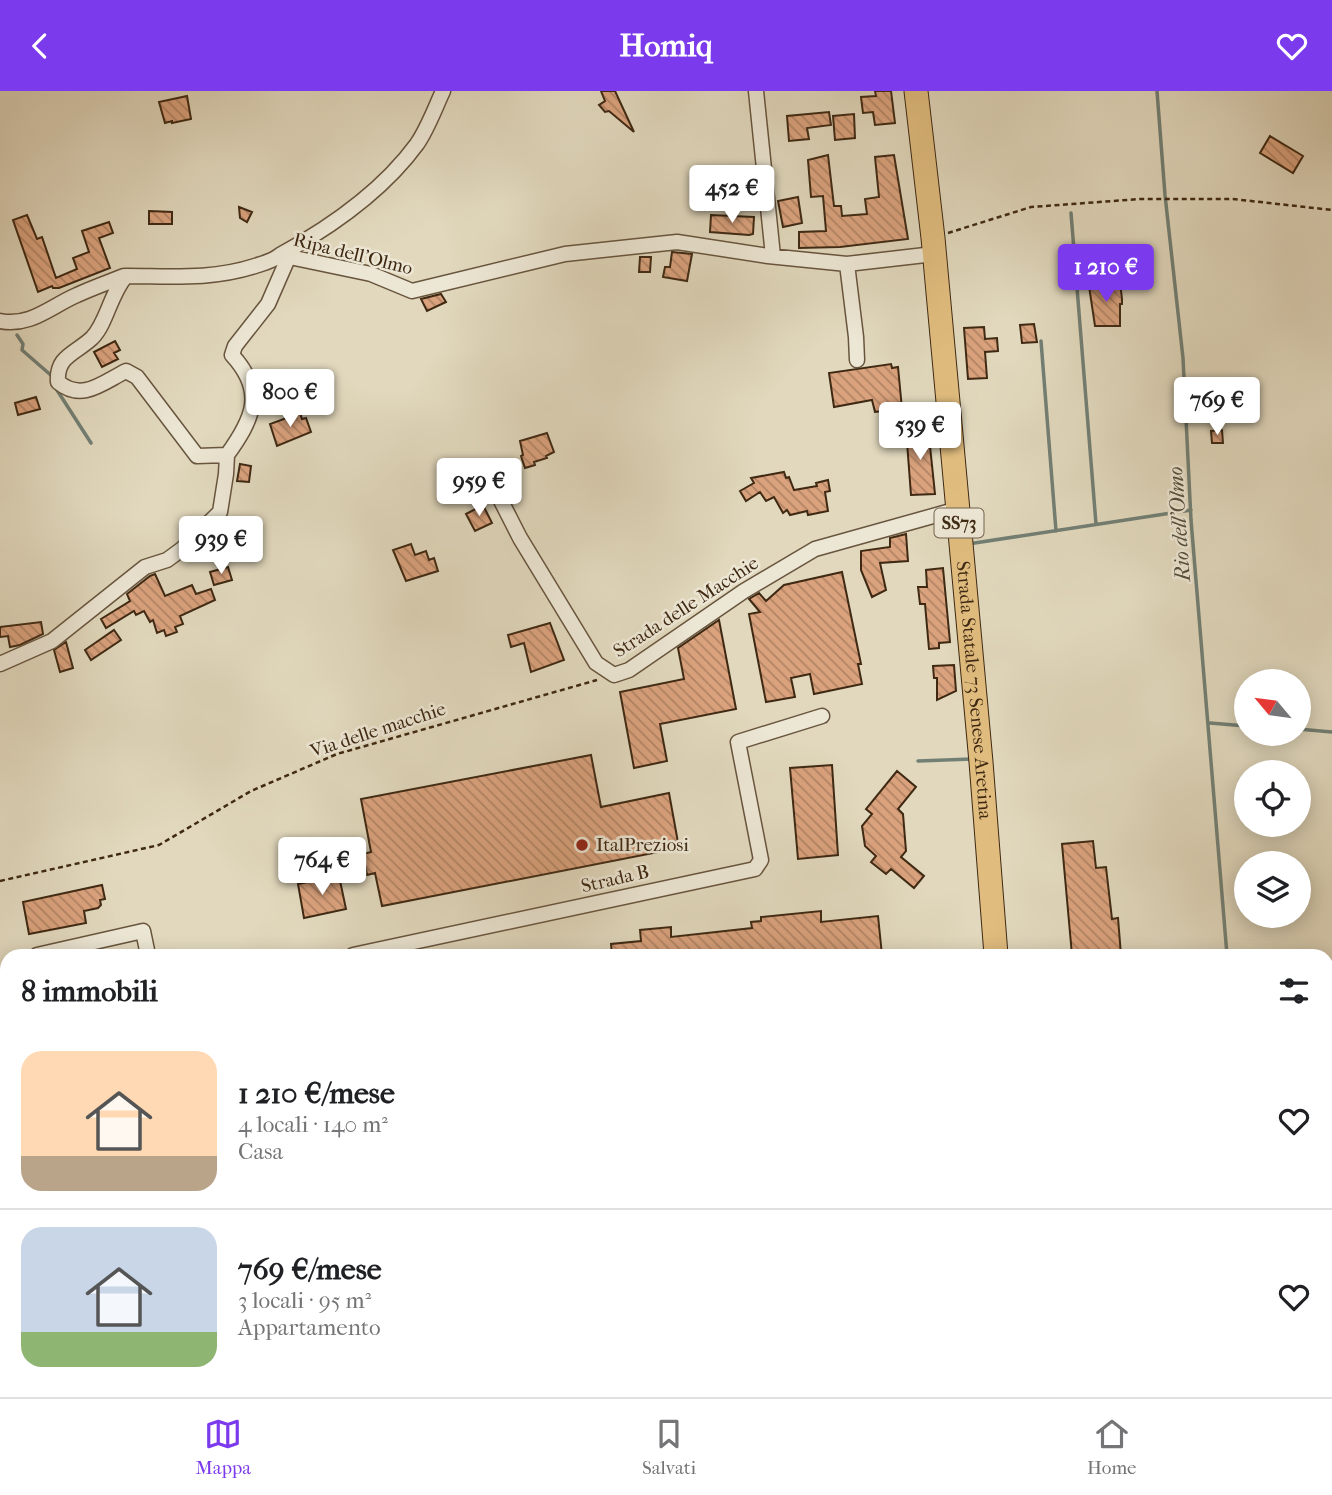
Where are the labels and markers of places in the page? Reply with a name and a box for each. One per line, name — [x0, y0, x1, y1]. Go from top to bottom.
pin: 452 € — [683, 165, 781, 225]
pin: 1 210 € — [1041, 245, 1171, 304]
pin: 800 € — [241, 369, 339, 429]
pin: 769 € — [1168, 377, 1266, 437]
pin: 539 € — [871, 403, 969, 462]
pin: 959 € — [430, 459, 528, 518]
pin: 939 € — [172, 517, 270, 576]
place label: ItalPreziosi — [596, 834, 689, 856]
pin: 764 € — [273, 837, 371, 897]
marker: ItalPreziosi — [574, 837, 590, 853]

